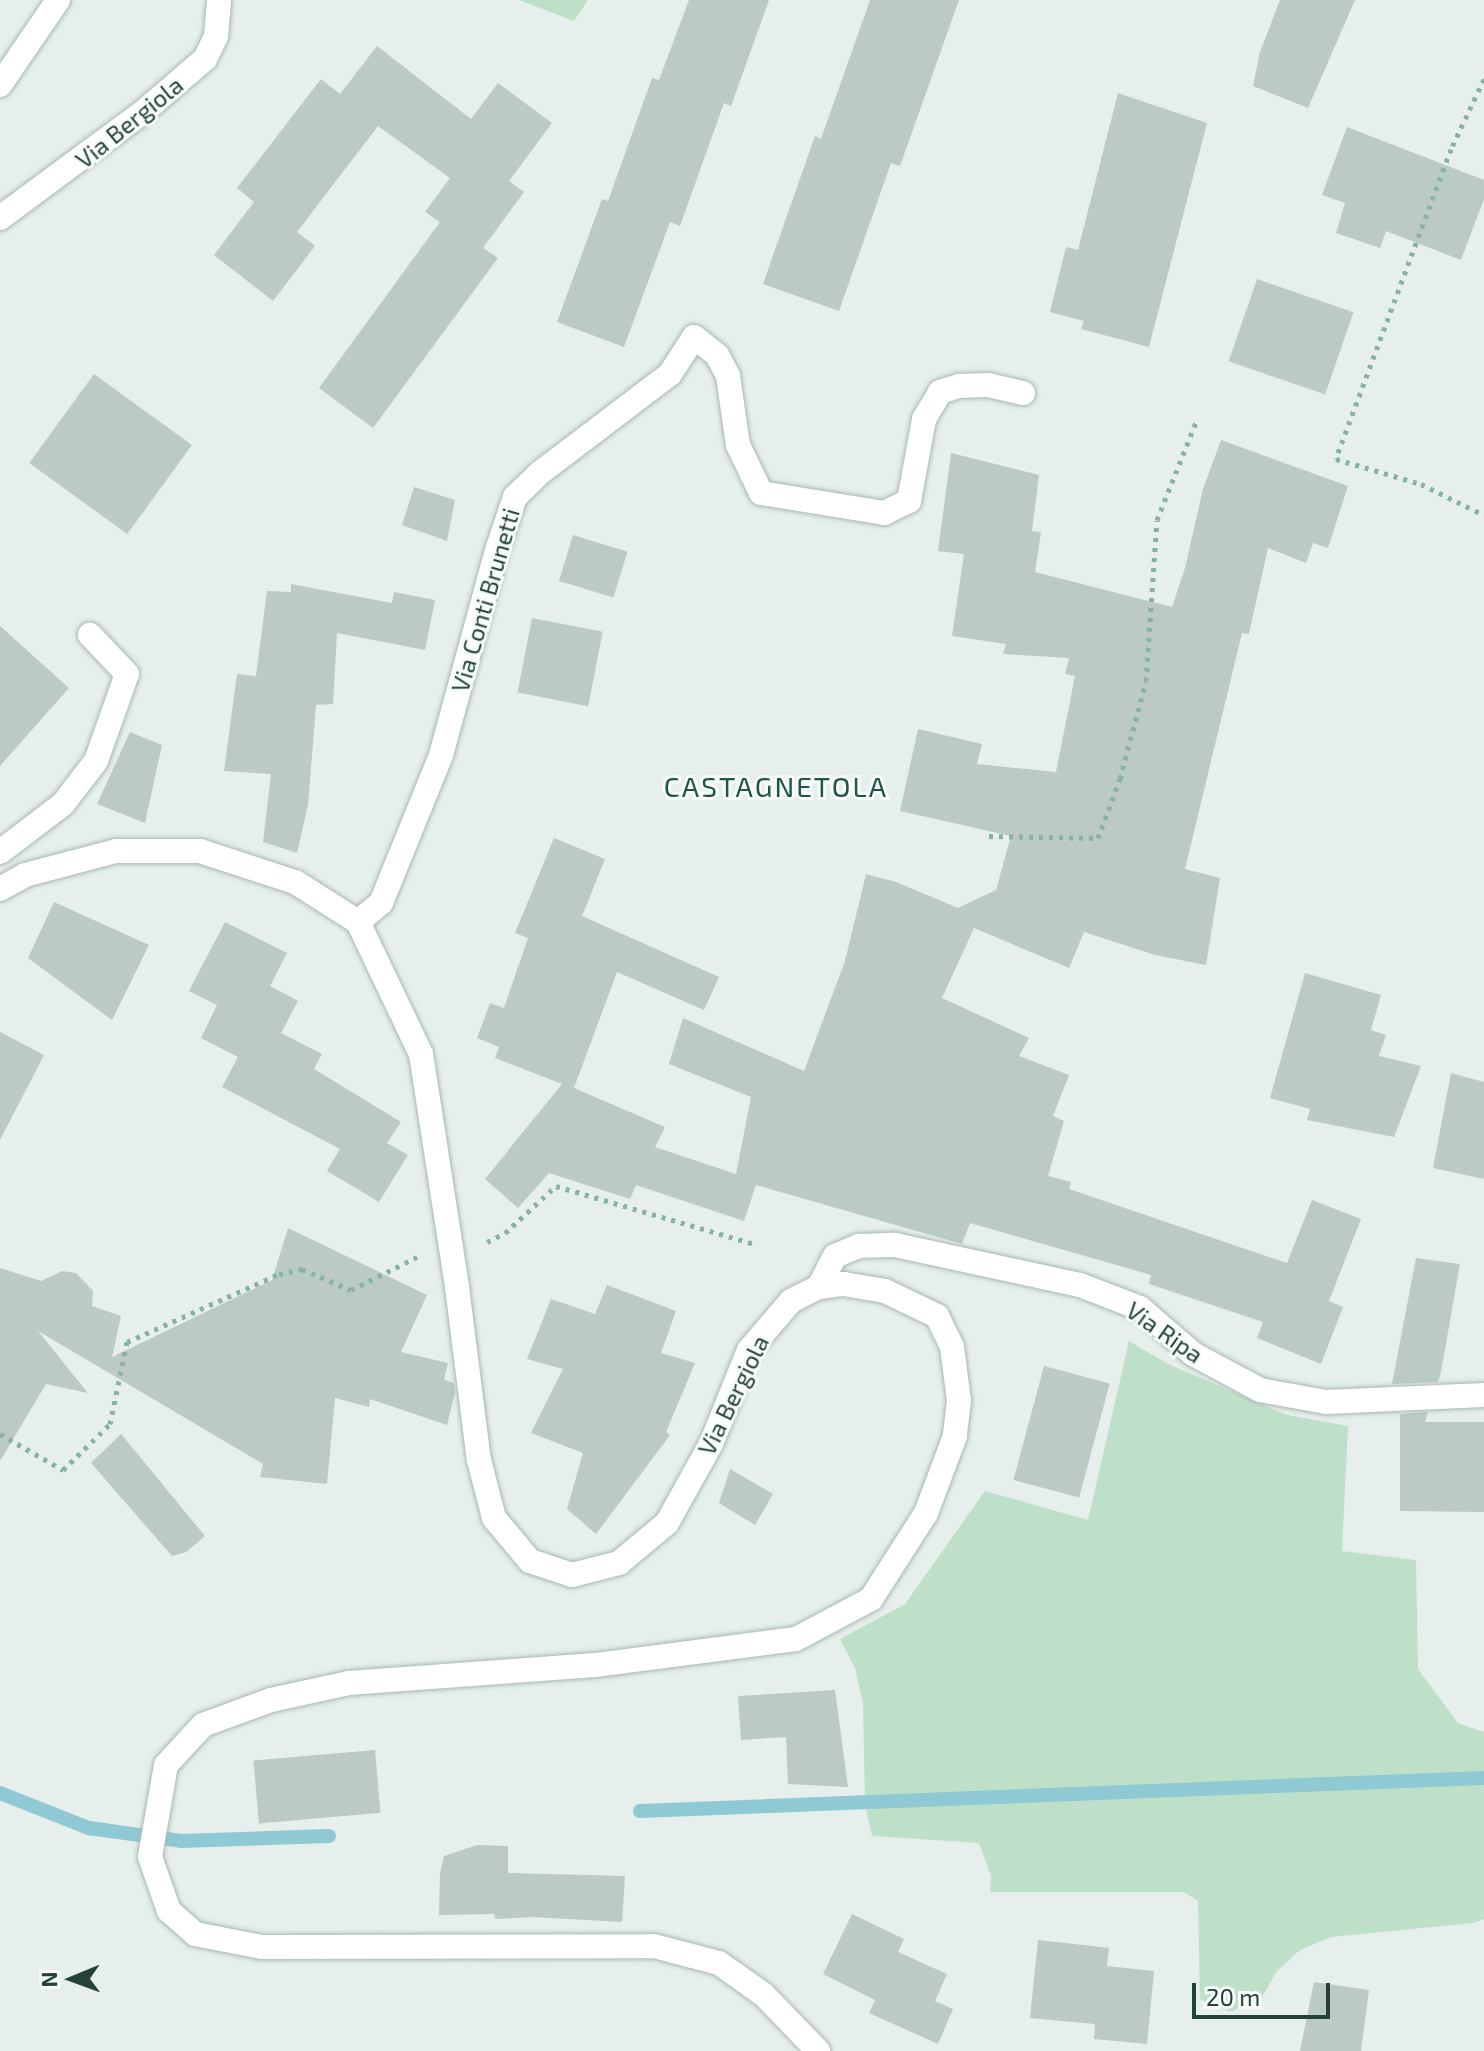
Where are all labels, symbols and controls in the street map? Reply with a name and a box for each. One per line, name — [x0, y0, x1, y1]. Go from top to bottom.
street label: Via Bergiola — [70, 70, 188, 174]
street label: Via Conti Brunetti — [445, 505, 525, 695]
district label: CASTAGNETOLA — [664, 769, 888, 803]
street label: Via Ripa — [1121, 1295, 1209, 1369]
street label: Via Bergiola — [692, 1330, 774, 1460]
north arrow — [32, 1939, 112, 2019]
scale bar — [1196, 1967, 1334, 2017]
text: N — [35, 1971, 61, 1988]
text: 20 m — [1206, 1982, 1260, 2011]

